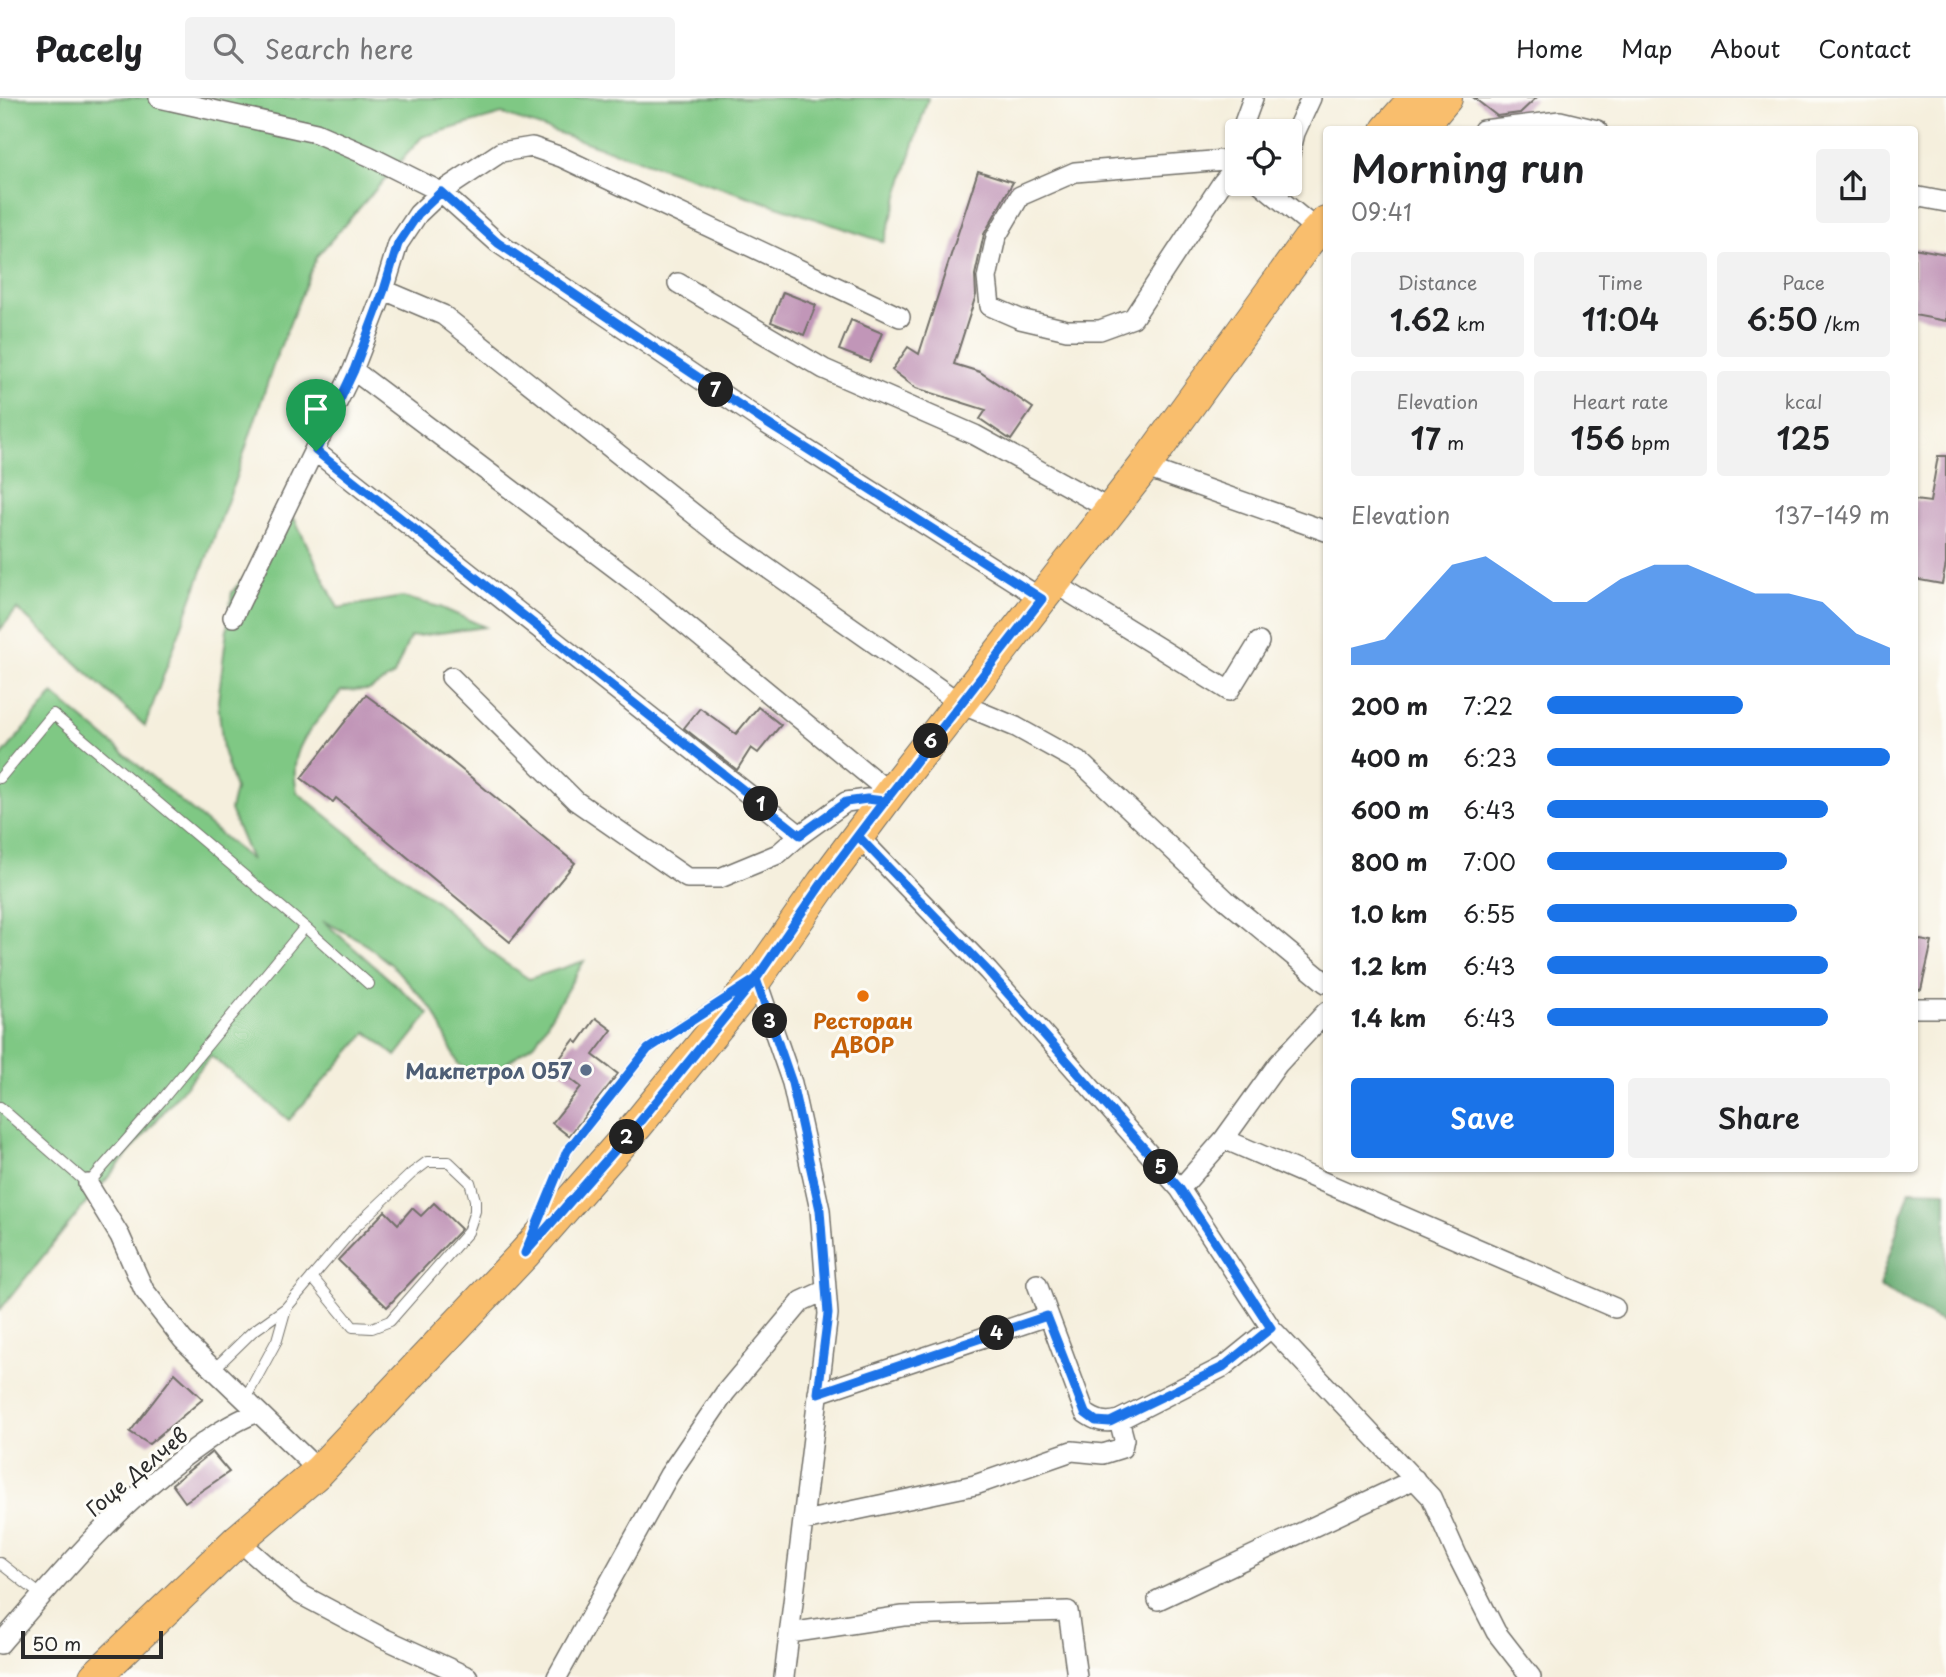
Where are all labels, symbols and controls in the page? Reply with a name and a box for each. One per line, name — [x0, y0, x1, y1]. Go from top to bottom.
search box — [185, 17, 675, 80]
text: Pacely — [35, 23, 143, 73]
icon: search — [209, 29, 247, 67]
text: Search here — [265, 29, 413, 68]
text: Home — [1516, 30, 1583, 66]
text: Map — [1621, 30, 1672, 66]
text: About — [1710, 30, 1780, 66]
text: Contact — [1818, 30, 1911, 66]
map controls — [1225, 119, 1302, 196]
button: locate — [1225, 119, 1302, 196]
text: Morning run — [1351, 139, 1585, 196]
button: share — [1816, 149, 1890, 223]
text: 09:41 — [1351, 194, 1412, 229]
text: Distance — [1398, 268, 1477, 296]
text: Time — [1598, 268, 1643, 296]
text: Pace — [1782, 268, 1825, 296]
text: 1.62 — [1390, 296, 1451, 341]
text: 11:04 — [1582, 296, 1659, 341]
text: 6:50 — [1747, 296, 1818, 341]
text: km — [1451, 309, 1485, 337]
text: /km — [1818, 309, 1860, 337]
pin: 7 — [698, 372, 734, 408]
text: 7 — [710, 375, 721, 403]
pin — [286, 379, 346, 451]
text: Elevation — [1397, 387, 1478, 415]
text: Heart rate — [1573, 387, 1668, 415]
text: kcal — [1785, 387, 1822, 415]
icon: arrive — [297, 390, 335, 428]
text: 17 — [1411, 415, 1441, 460]
text: 156 — [1571, 415, 1625, 460]
text: 125 — [1777, 415, 1830, 460]
text: m — [1441, 428, 1464, 456]
text: bpm — [1625, 428, 1670, 456]
text: Elevation — [1351, 497, 1450, 532]
text: 137–149 m — [1775, 497, 1890, 532]
text: 200 m — [1351, 688, 1428, 723]
text: 7:22 — [1463, 688, 1513, 723]
pin: 6 — [914, 724, 948, 758]
text: 6 — [924, 726, 937, 754]
text: 400 m — [1351, 740, 1429, 775]
text: 6:23 — [1463, 740, 1517, 775]
pin: 1 — [744, 786, 778, 822]
text: 1 — [756, 789, 765, 817]
text: 600 m — [1351, 792, 1429, 827]
text: 6:43 — [1463, 792, 1516, 827]
text: 800 m — [1351, 844, 1428, 879]
text: 7:00 — [1463, 844, 1516, 879]
text: 1.0 km — [1351, 896, 1428, 931]
text: 6:55 — [1463, 896, 1515, 931]
text: 1.2 km — [1351, 948, 1427, 983]
text: 6:43 — [1463, 948, 1516, 983]
marker: Ресторан ДВОР — [855, 988, 871, 1004]
text: 1.4 km — [1351, 1000, 1426, 1035]
text: 6:43 — [1463, 1000, 1516, 1035]
pin: 3 — [752, 1004, 788, 1038]
place label: Ресторан ДВОР — [813, 1004, 913, 1060]
text: 3 — [763, 1006, 776, 1034]
place label: Макпетрол 057 — [405, 1054, 573, 1086]
marker: Макпетрол 057 — [578, 1062, 594, 1078]
button: Save — [1351, 1078, 1614, 1158]
button: Share — [1628, 1078, 1890, 1158]
pin: 2 — [610, 1119, 644, 1154]
text: 2 — [620, 1122, 633, 1150]
pin: 5 — [1144, 1150, 1178, 1184]
text: 5 — [1154, 1152, 1167, 1180]
pin: 4 — [979, 1316, 1014, 1350]
text: 4 — [990, 1318, 1003, 1346]
street label: Гоце Делчев — [78, 1419, 194, 1523]
scale bar — [21, 1628, 163, 1660]
text: 50 m — [32, 1629, 81, 1657]

